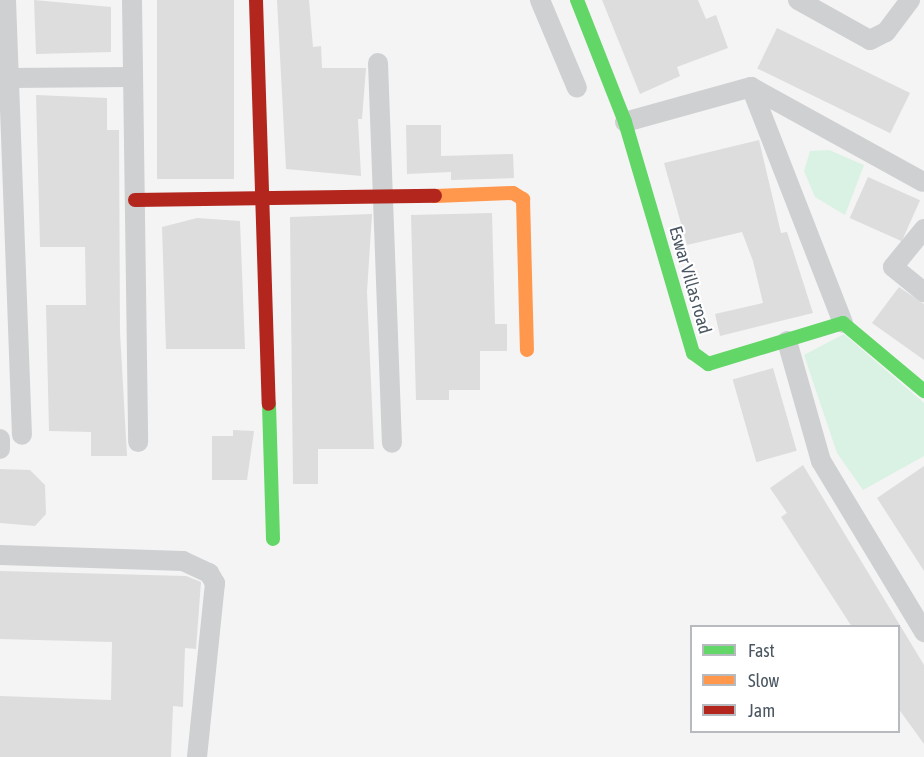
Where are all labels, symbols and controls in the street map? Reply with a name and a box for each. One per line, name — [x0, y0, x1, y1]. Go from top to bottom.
street label: Eswar Villas road — [664, 224, 716, 336]
legend — [690, 625, 900, 733]
text: Fast — [748, 640, 775, 661]
text: Slow — [748, 670, 779, 691]
text: Jam — [748, 700, 775, 721]

